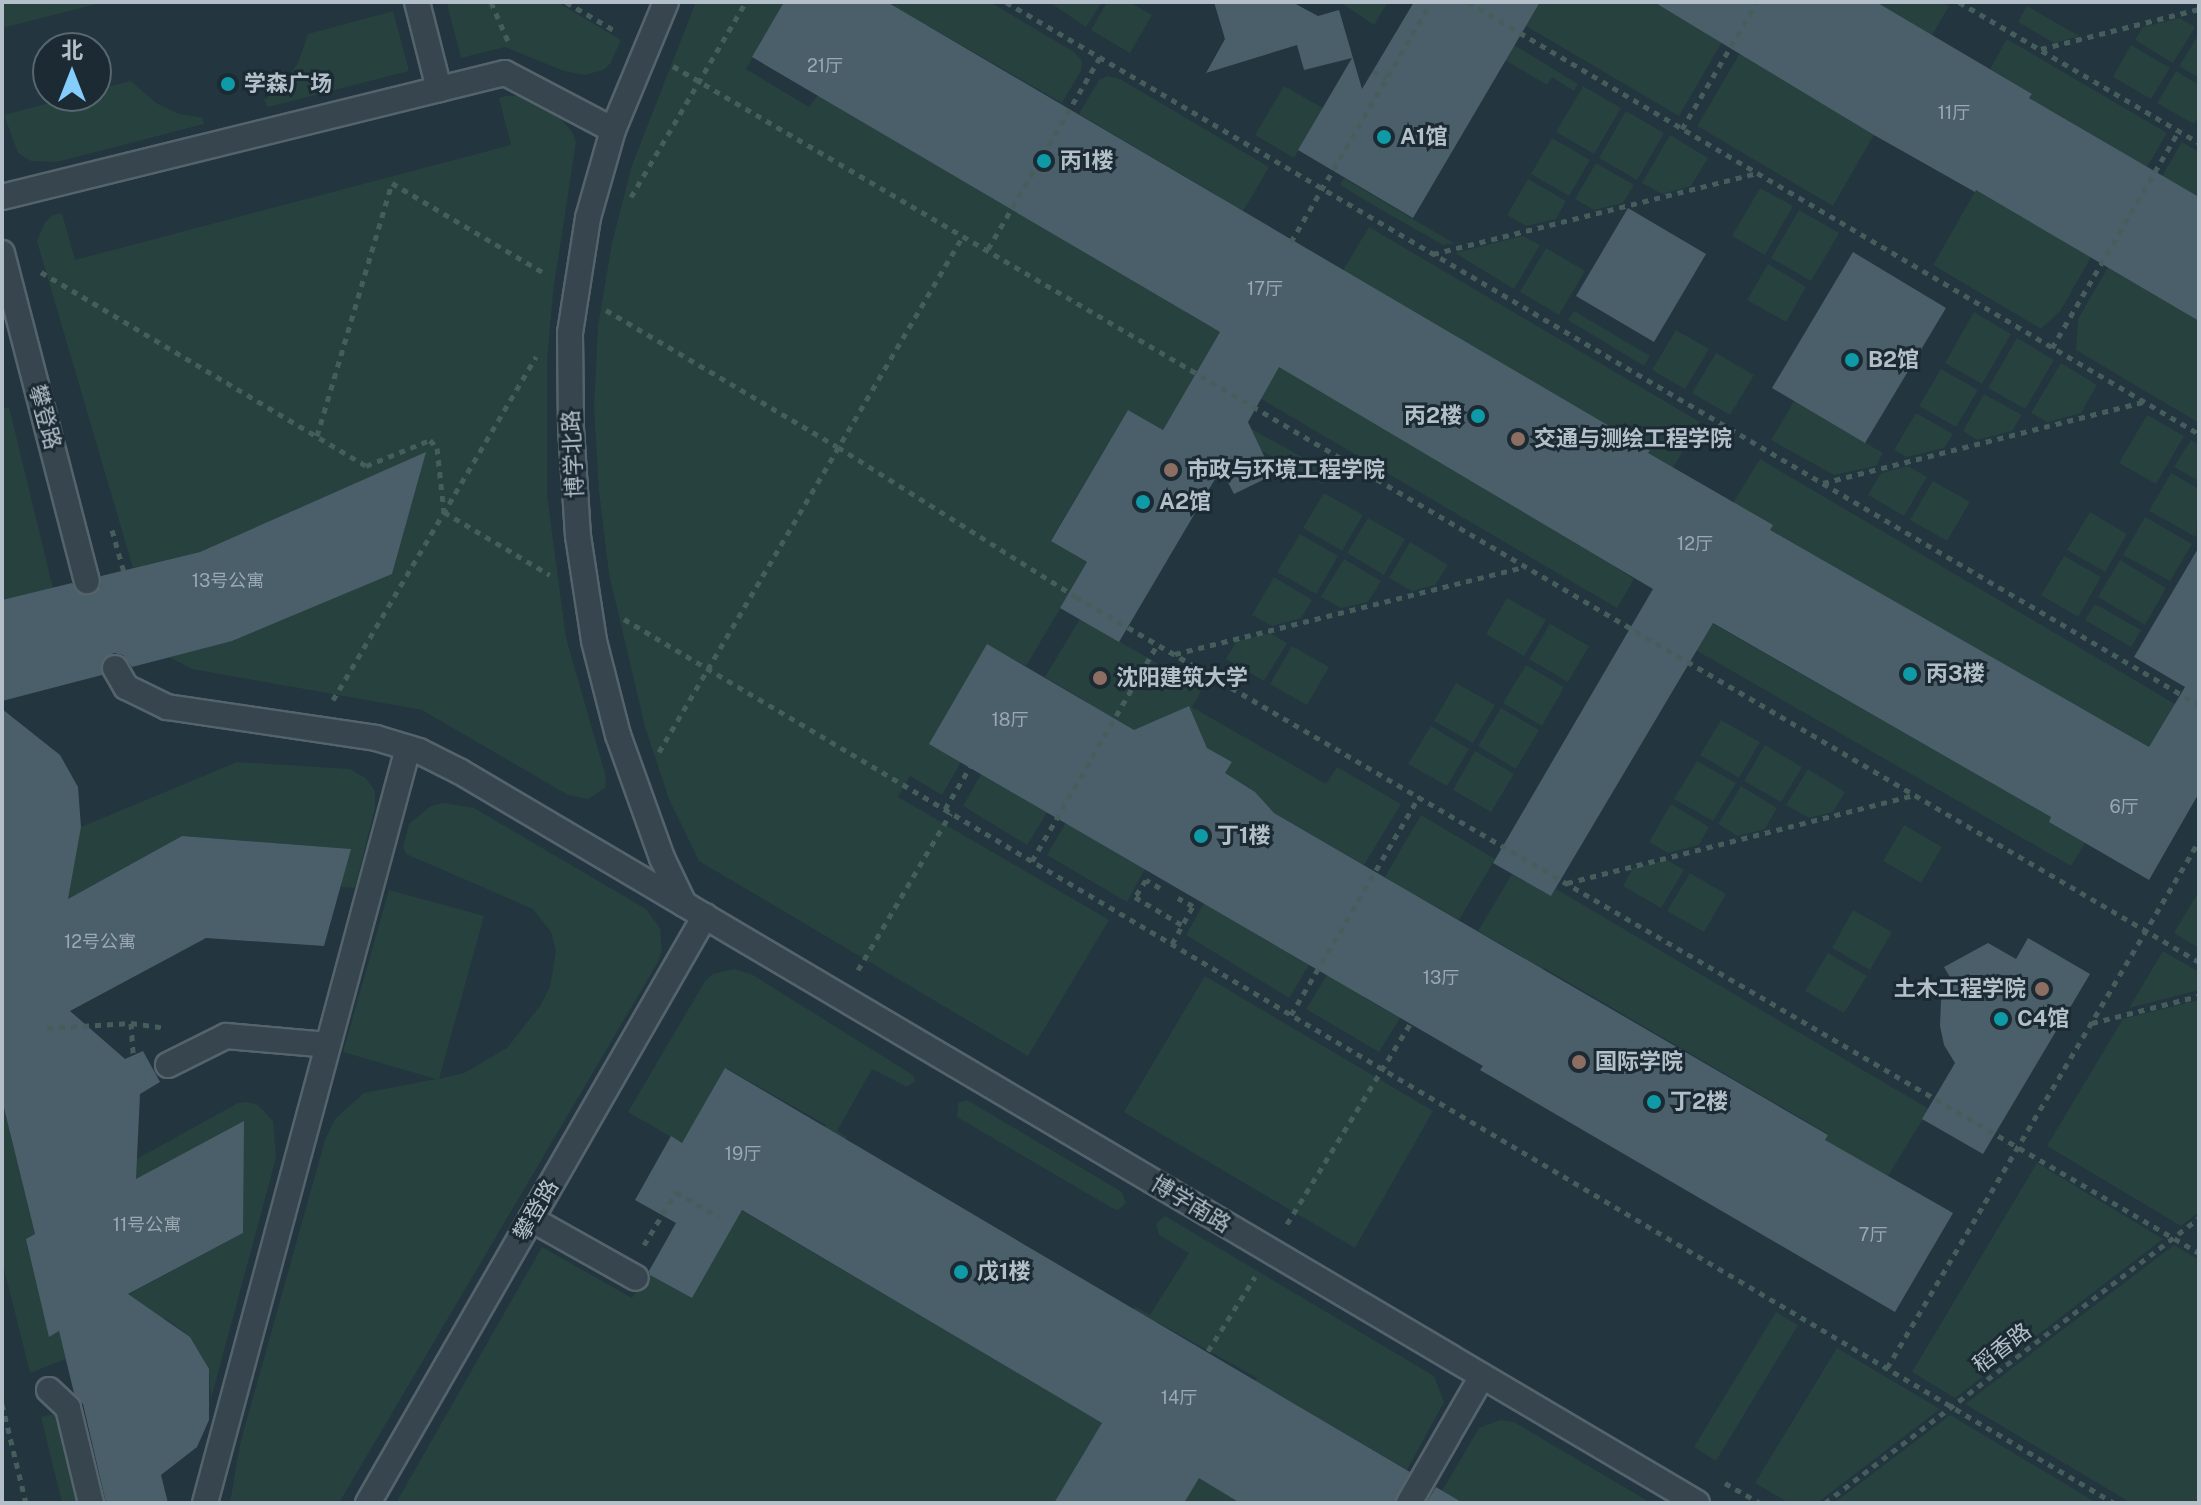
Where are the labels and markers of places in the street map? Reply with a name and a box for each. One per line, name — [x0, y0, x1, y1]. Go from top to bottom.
place label: 学森广场 — [244, 71, 332, 97]
marker: 学森广场 — [219, 75, 237, 93]
place label: A1馆 — [1400, 124, 1447, 150]
marker: A1馆 — [1375, 128, 1393, 146]
place label: 丙1楼 — [1060, 148, 1113, 174]
marker: 丙1楼 — [1035, 152, 1053, 170]
place label: B2馆 — [1868, 347, 1919, 373]
marker: B2馆 — [1843, 351, 1861, 369]
place label: 丙2楼 — [1404, 403, 1462, 429]
marker: 丙2楼 — [1469, 407, 1487, 425]
place label: 交通与测绘工程学院 — [1534, 426, 1732, 452]
marker: 交通与测绘工程学院 — [1509, 430, 1527, 448]
place label: 市政与环境工程学院 — [1187, 457, 1385, 483]
marker: 市政与环境工程学院 — [1162, 461, 1180, 479]
place label: A2馆 — [1159, 489, 1211, 515]
marker: A2馆 — [1134, 493, 1152, 511]
place label: 丙3楼 — [1926, 661, 1985, 687]
place label: 沈阳建筑大学 — [1116, 665, 1248, 691]
marker: 丙3楼 — [1901, 665, 1919, 683]
marker: 沈阳建筑大学 — [1091, 669, 1109, 687]
place label: 丁1楼 — [1217, 823, 1270, 849]
marker: 丁1楼 — [1192, 827, 1210, 845]
place label: 土木工程学院 — [1894, 976, 2026, 1002]
marker: 土木工程学院 — [2033, 980, 2051, 998]
place label: C4馆 — [2017, 1006, 2069, 1032]
marker: C4馆 — [1992, 1010, 2010, 1028]
place label: 国际学院 — [1595, 1049, 1683, 1075]
marker: 国际学院 — [1570, 1053, 1588, 1071]
place label: 丁2楼 — [1670, 1089, 1728, 1115]
marker: 丁2楼 — [1645, 1093, 1663, 1111]
place label: 戊1楼 — [977, 1259, 1030, 1285]
marker: 戊1楼 — [952, 1263, 970, 1281]

